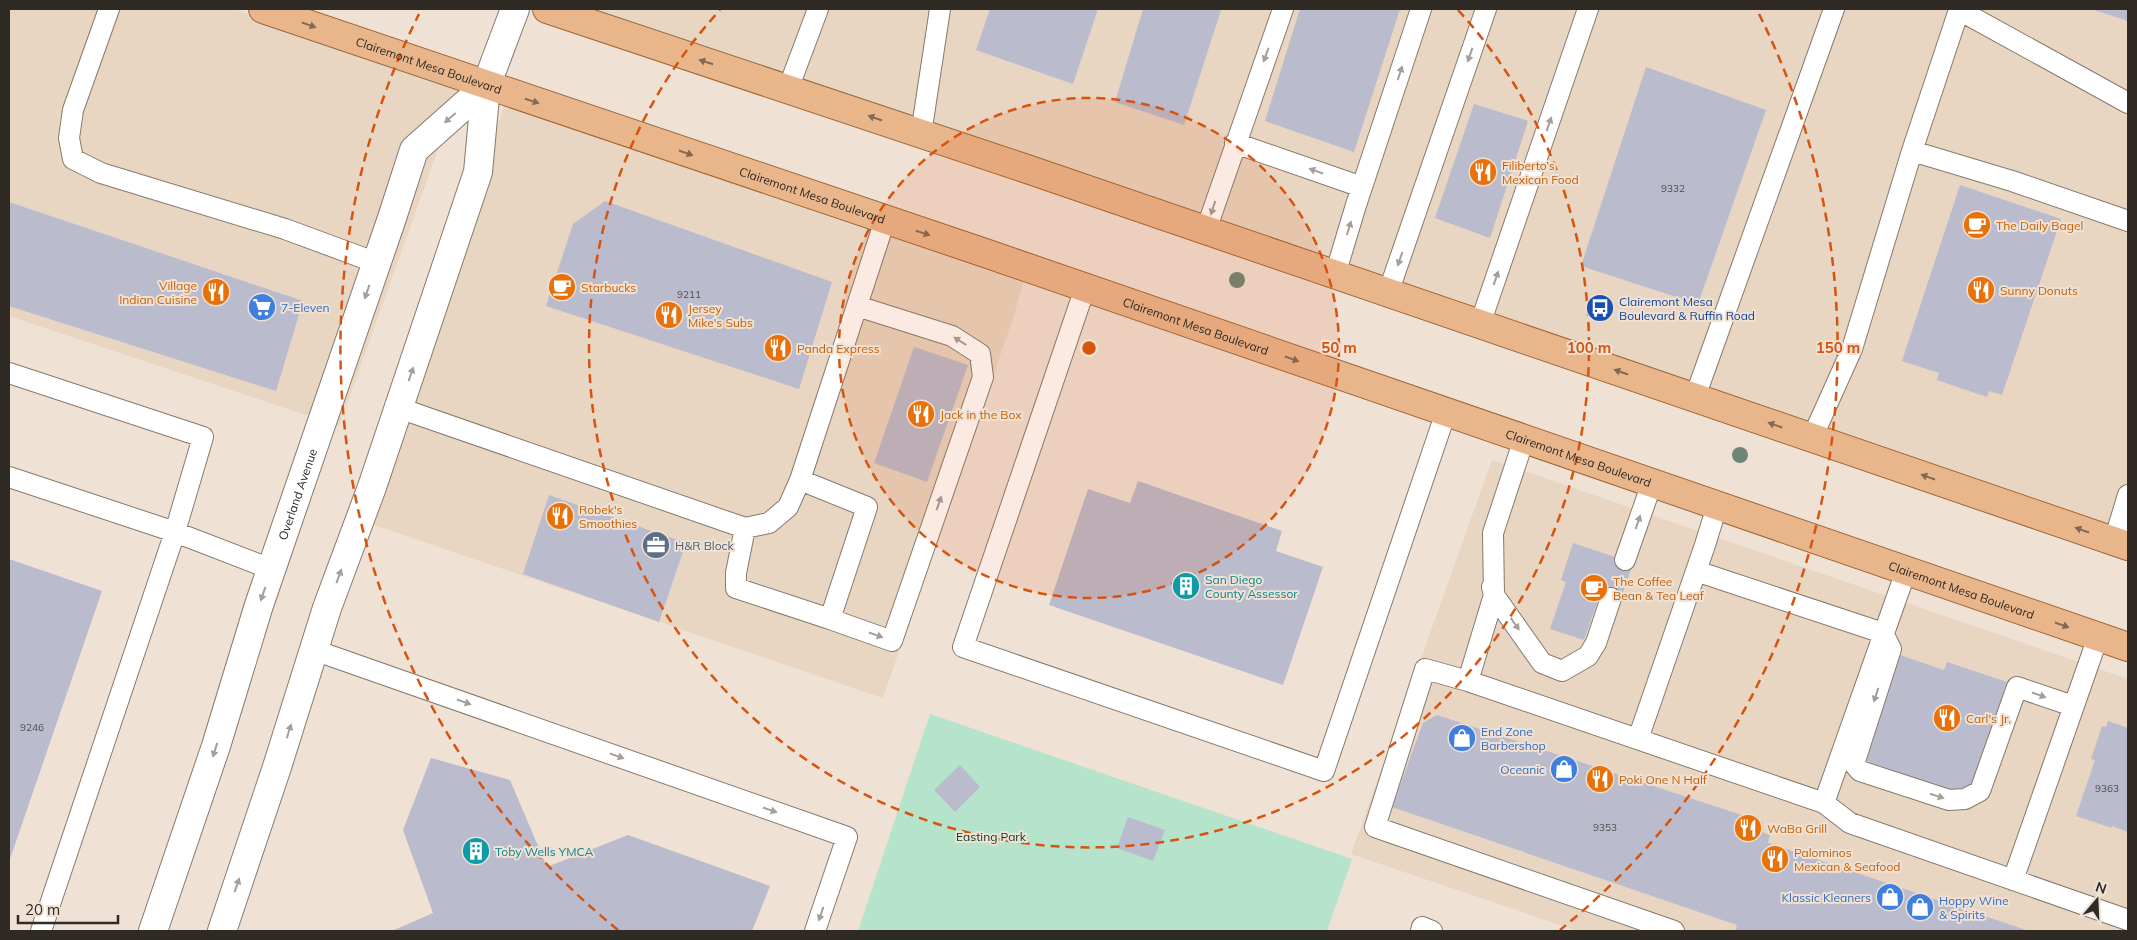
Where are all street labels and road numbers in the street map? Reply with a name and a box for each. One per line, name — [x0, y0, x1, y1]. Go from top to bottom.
street label: Clairemont Mesa Boulevard — [354, 33, 504, 97]
street label: Clairemont Mesa Boulevard — [738, 163, 887, 226]
street label: Clairemont Mesa Boulevard — [1121, 294, 1271, 358]
street label: Clairemont Mesa Boulevard — [1504, 426, 1653, 490]
street label: Overland Avenue — [274, 446, 320, 542]
street label: Clairemont Mesa Boulevard — [1887, 558, 2036, 622]

